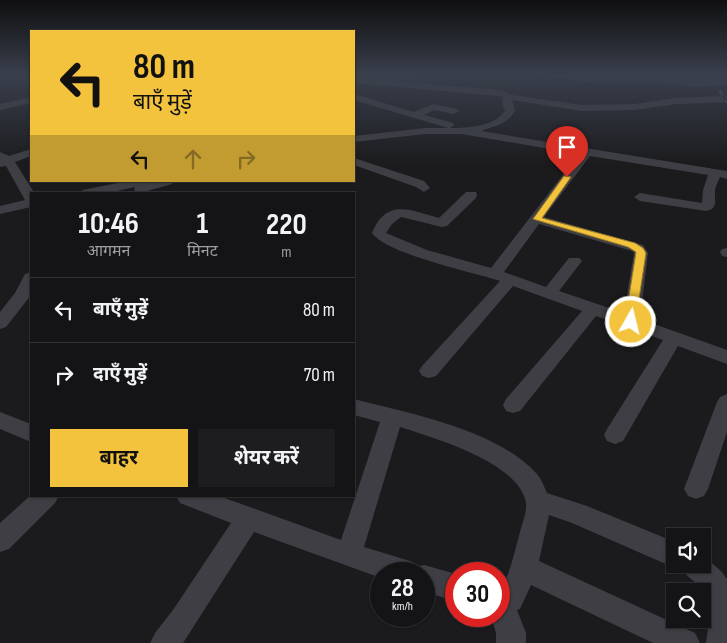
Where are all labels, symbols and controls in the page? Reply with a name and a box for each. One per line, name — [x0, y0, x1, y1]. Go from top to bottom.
text: 80 m — [133, 46, 195, 89]
icon: left — [50, 50, 115, 115]
text: बाएँ मुड़ें — [133, 89, 192, 116]
pin — [546, 126, 588, 177]
icon: arrive — [553, 133, 581, 161]
icon: left — [126, 145, 154, 173]
icon: ahead — [179, 145, 207, 173]
icon: right — [232, 145, 260, 173]
text: 10:46 — [78, 206, 139, 242]
text: 1 — [197, 206, 208, 242]
text: 220 — [266, 207, 307, 243]
text: आगमन — [87, 242, 130, 261]
text: मिनट — [187, 242, 218, 261]
text: m — [281, 243, 292, 262]
position arrow — [604, 295, 656, 347]
icon: left — [50, 296, 78, 324]
text: बाएँ मुड़ें — [93, 298, 148, 321]
text: 80 m — [303, 299, 335, 322]
icon: right — [50, 361, 78, 389]
text: दाएँ मुड़ें — [93, 363, 147, 386]
text: 70 m — [304, 364, 335, 387]
button: बाहर — [50, 429, 188, 487]
button: शेयर करें — [198, 429, 335, 487]
map controls — [666, 528, 711, 628]
button: sound — [666, 528, 711, 573]
speed limit sign: 30 — [445, 562, 510, 627]
text: 28 — [391, 573, 414, 604]
button: search — [666, 583, 711, 628]
text: km/h — [392, 599, 413, 614]

